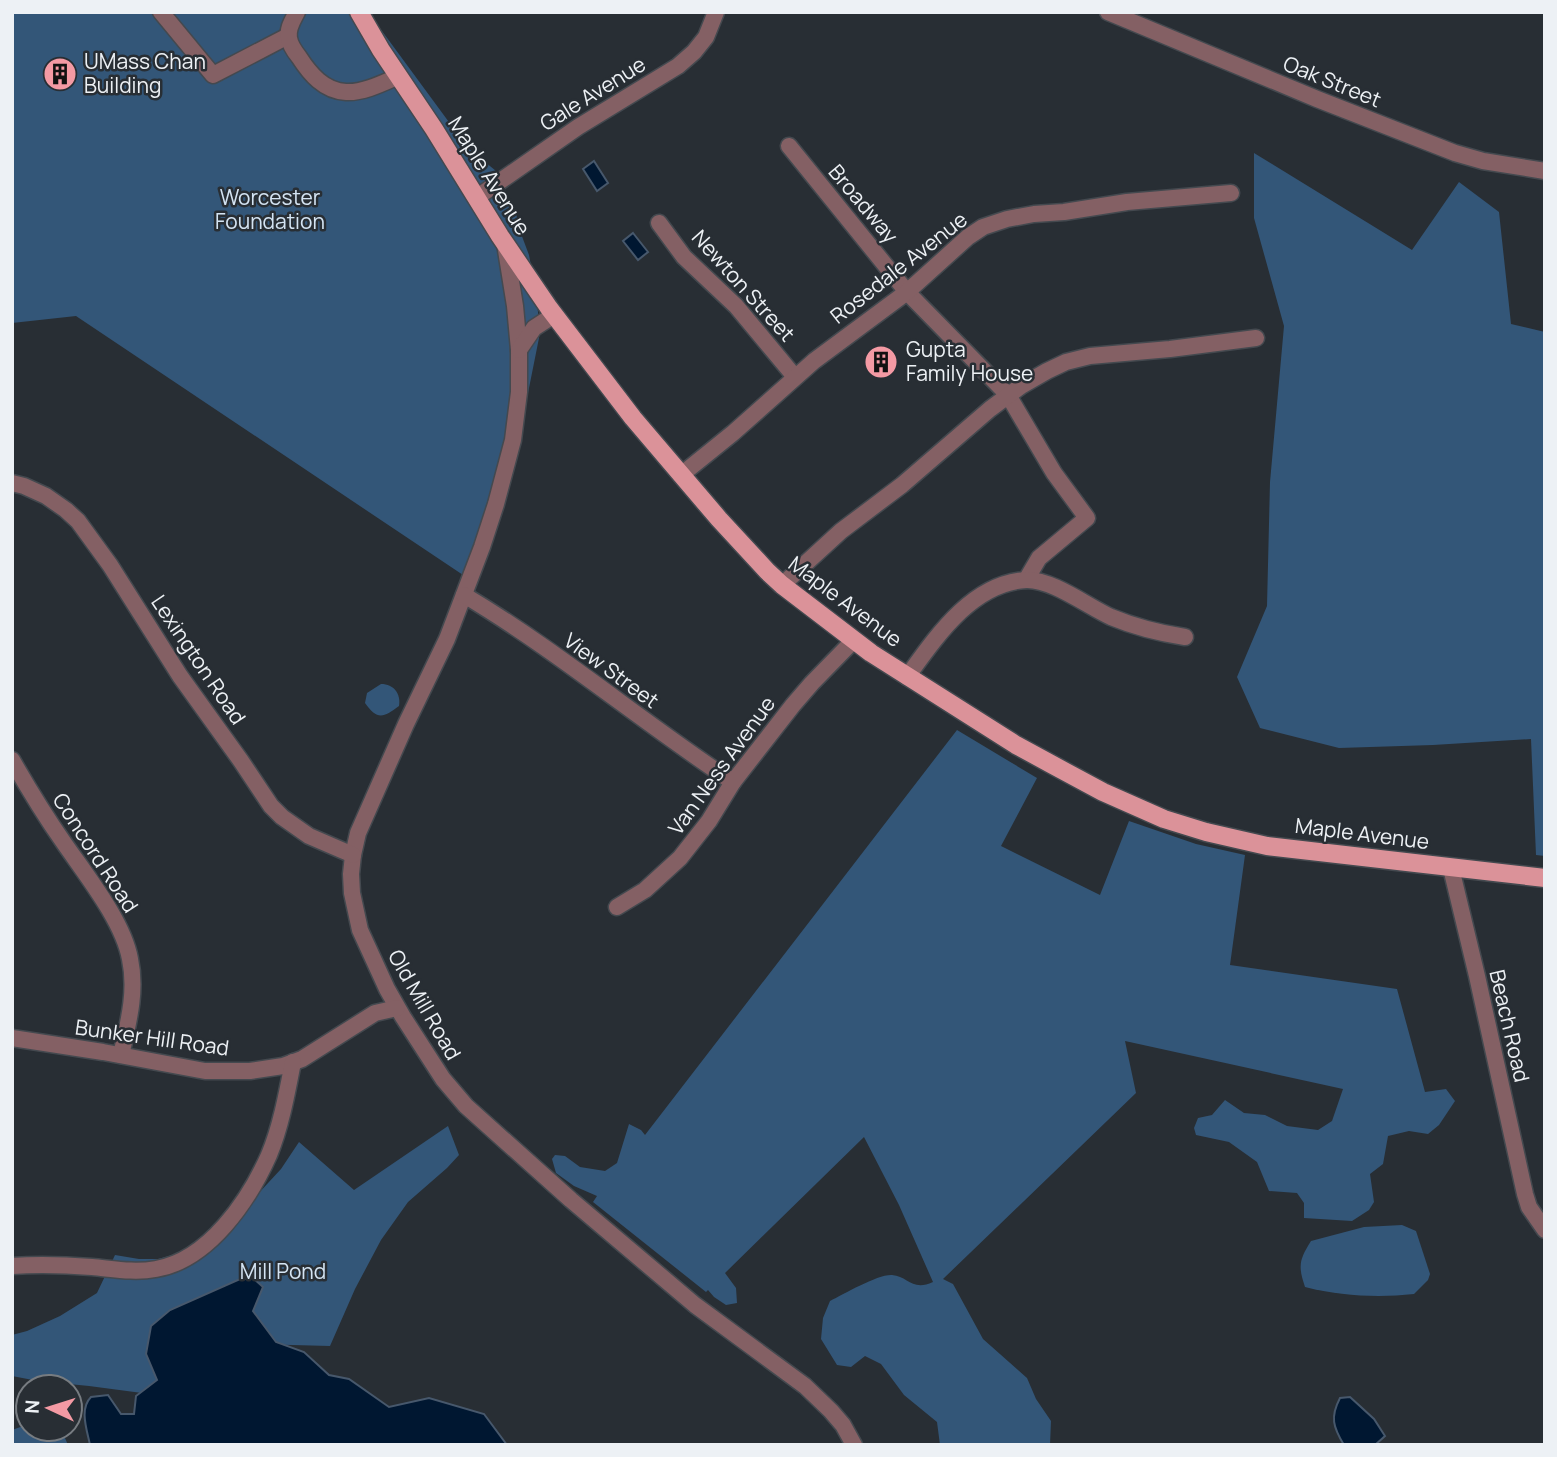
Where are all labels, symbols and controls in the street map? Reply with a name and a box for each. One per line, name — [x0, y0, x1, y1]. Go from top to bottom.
place label: UMass Chan Building — [84, 47, 206, 99]
street label: Oak Street — [1279, 49, 1385, 113]
street label: Gale Avenue — [534, 50, 651, 137]
building icon: UMass Chan Building — [41, 55, 79, 93]
street label: Maple Avenue — [442, 111, 537, 240]
street label: Broadway — [823, 158, 905, 249]
park label: Worcester Foundation — [215, 183, 325, 235]
street label: Rosedale Avenue — [824, 205, 973, 329]
street label: Newton Street — [686, 224, 801, 347]
place label: Gupta Family House — [906, 335, 1033, 387]
building icon: Gupta Family House — [862, 343, 900, 381]
street label: Maple Avenue — [783, 549, 908, 653]
street label: Lexington Road — [145, 589, 252, 730]
street label: View Street — [558, 626, 665, 714]
street label: Van Ness Avenue — [661, 690, 781, 840]
street label: Concord Road — [47, 787, 145, 918]
street label: Maple Avenue — [1293, 811, 1431, 855]
street label: Old Mill Road — [382, 944, 468, 1065]
street label: Beach Road — [1483, 967, 1537, 1085]
street label: Bunker Hill Road — [73, 1012, 231, 1062]
park label: Mill Pond — [240, 1257, 326, 1285]
north arrow — [14, 1373, 84, 1443]
text: N — [19, 1399, 45, 1415]

